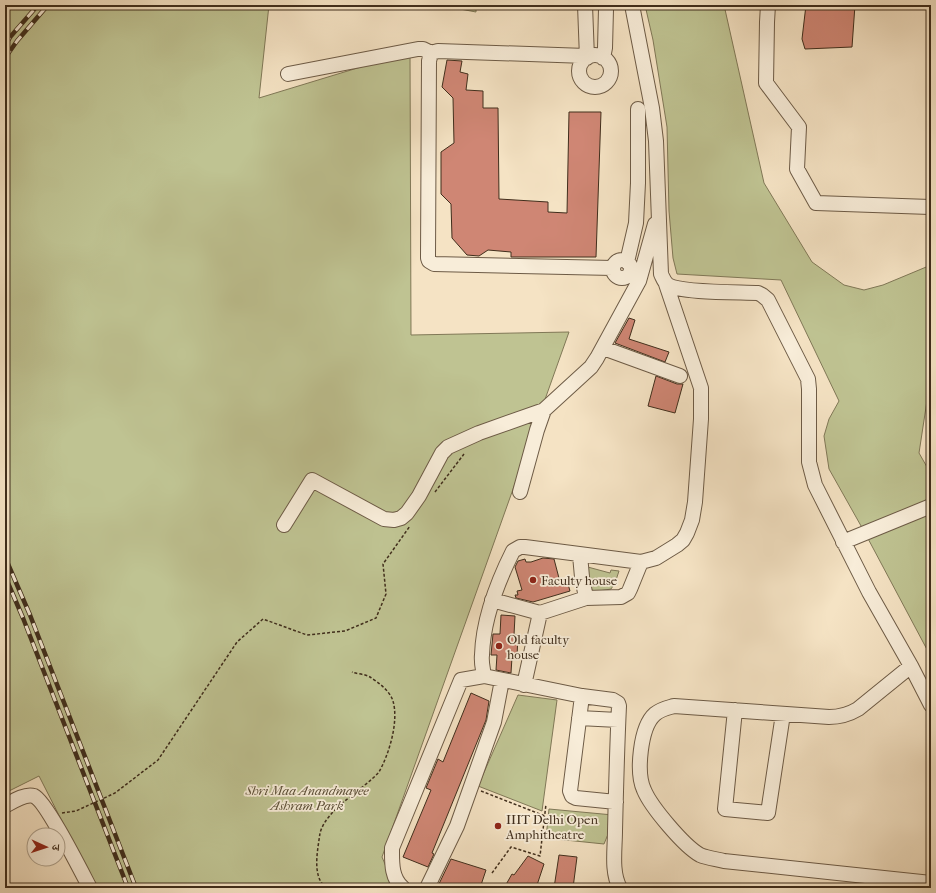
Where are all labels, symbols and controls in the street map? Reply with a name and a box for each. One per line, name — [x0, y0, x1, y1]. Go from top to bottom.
place label: Faculty house — [541, 573, 618, 588]
marker: Faculty house — [528, 575, 538, 585]
place label: Old faculty house — [507, 632, 570, 662]
marker: Old faculty house — [494, 641, 504, 651]
park label: Shri Maa Anandmayee Ashram Park — [244, 783, 369, 813]
place label: IIIT Delhi Open Amphitheatre — [505, 812, 599, 842]
marker: IIIT Delhi Open Amphitheatre — [493, 821, 503, 831]
north arrow — [26, 827, 66, 867]
text: उ — [49, 843, 62, 852]

